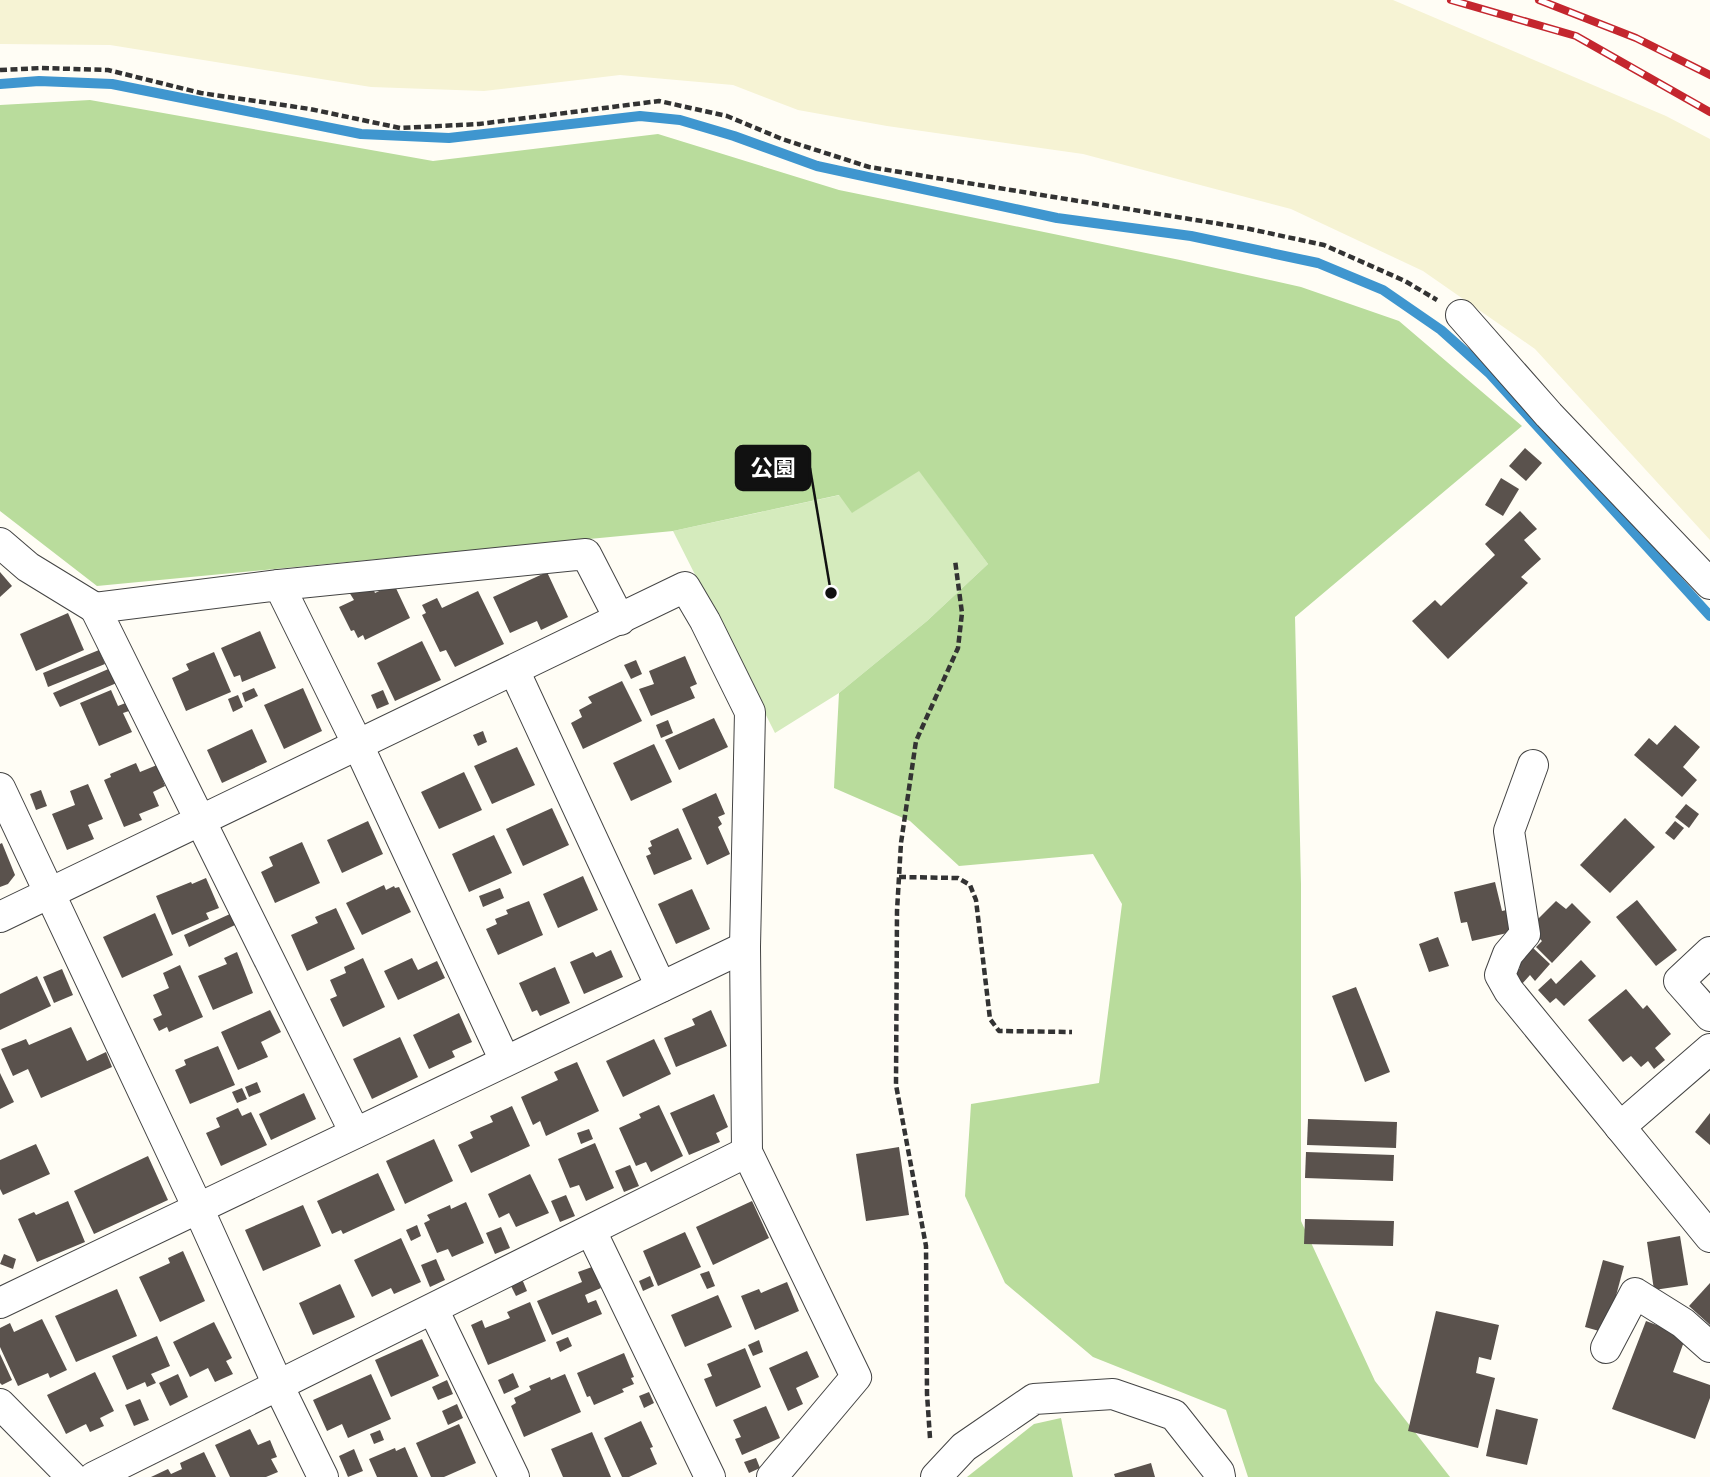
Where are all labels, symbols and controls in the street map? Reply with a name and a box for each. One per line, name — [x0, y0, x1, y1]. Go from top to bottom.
callout: 公園 — [736, 446, 810, 490]
text: 公園 — [750, 452, 796, 483]

